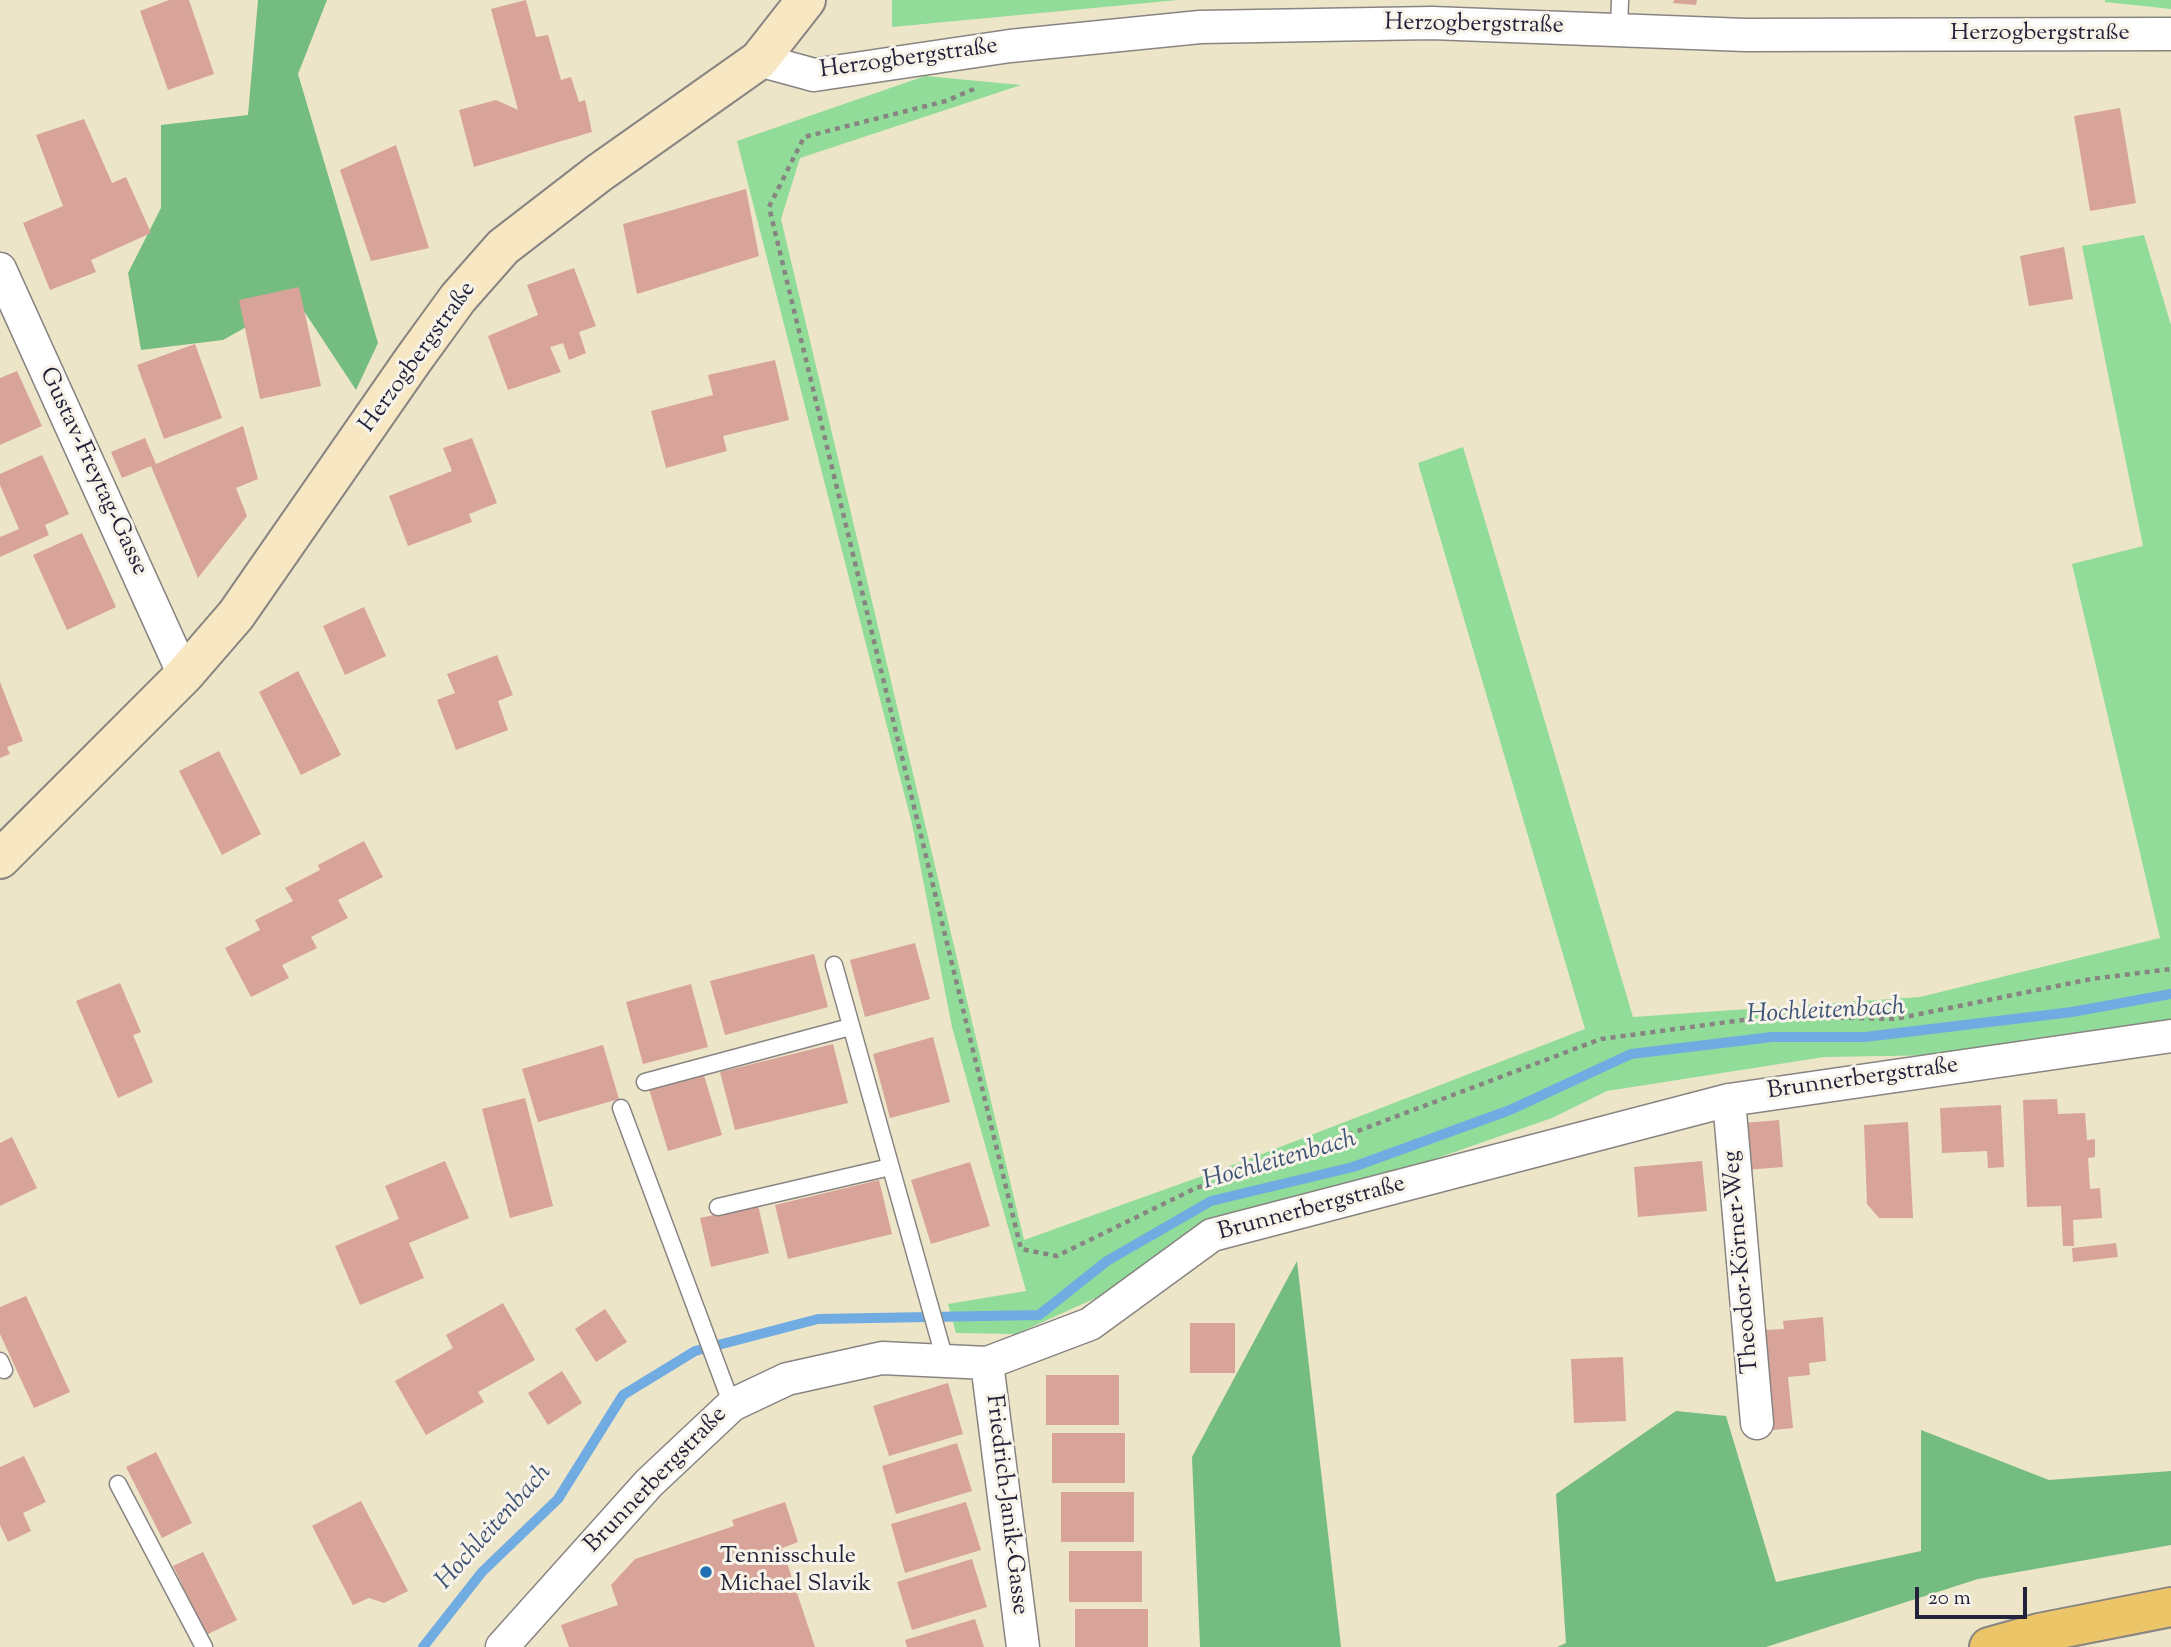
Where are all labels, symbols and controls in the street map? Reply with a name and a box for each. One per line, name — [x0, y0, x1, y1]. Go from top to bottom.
street label: Herzogbergstraße — [1384, 10, 1564, 42]
street label: Herzogbergstraße — [1950, 21, 2130, 49]
street label: Herzogbergstraße — [818, 33, 1000, 87]
street label: Herzogbergstraße — [355, 277, 483, 439]
street label: Gustav-Freytag-Gasse — [31, 364, 153, 580]
water label: Hochleitenbach — [1746, 993, 1906, 1033]
street label: Brunnerbergstraße — [1766, 1052, 1960, 1108]
water label: Hochleitenbach — [1200, 1125, 1360, 1199]
street label: Theodor-Körner-Weg — [1719, 1149, 1767, 1375]
street label: Brunnerbergstraße — [1215, 1171, 1409, 1249]
street label: Friedrich-Janik-Gasse — [977, 1393, 1033, 1617]
street label: Brunnerbergstraße — [580, 1402, 734, 1560]
water label: Hochleitenbach — [431, 1459, 559, 1597]
place label: Tennisschule Michael Slavik — [720, 1544, 871, 1600]
marker: Tennisschule Michael Slavik — [698, 1564, 714, 1580]
scale bar — [1919, 1574, 2031, 1618]
text: 20 m — [1928, 1584, 1971, 1614]

